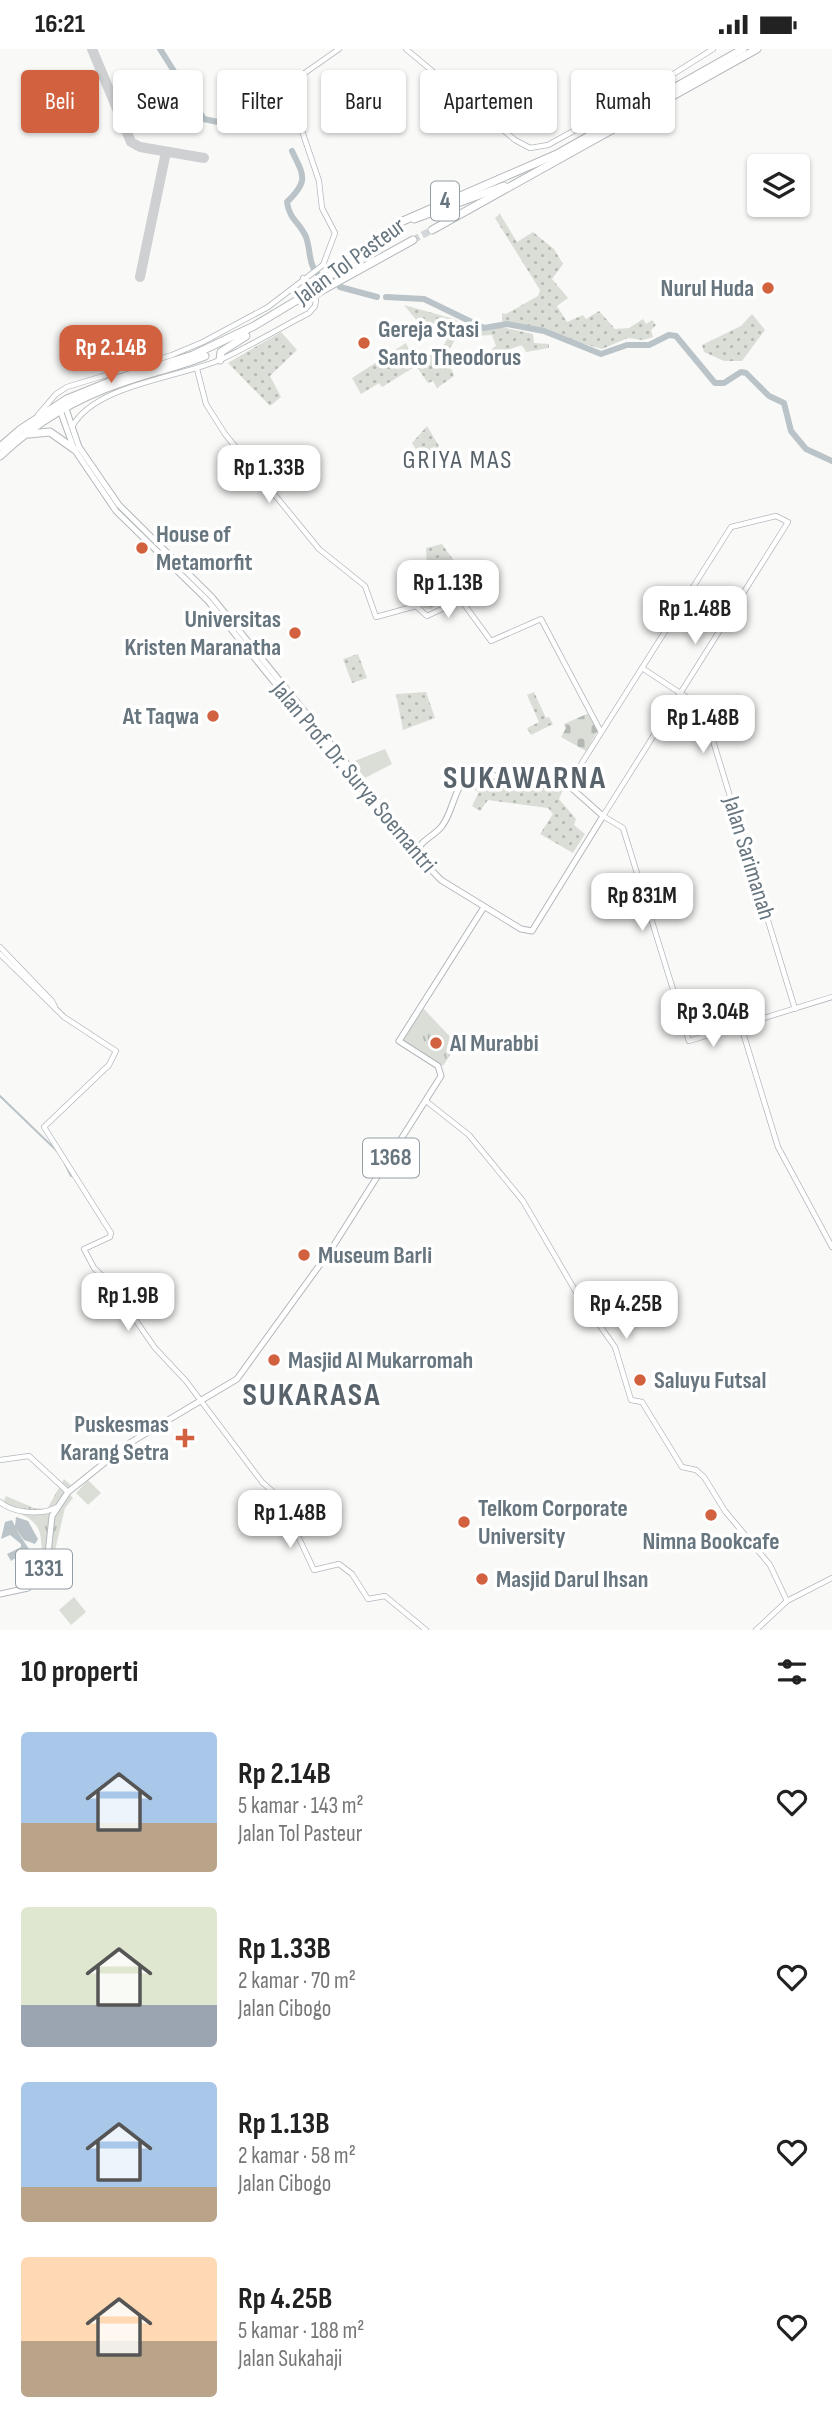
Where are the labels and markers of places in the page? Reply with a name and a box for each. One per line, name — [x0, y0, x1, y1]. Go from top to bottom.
place label: Nurul Huda — [661, 274, 754, 303]
marker: Nurul Huda — [760, 280, 776, 296]
place label: Gereja Stasi Santo Theodorus — [378, 315, 521, 372]
pin: Rp 2.14B — [39, 325, 183, 385]
marker: Gereja Stasi Santo Theodorus — [356, 335, 372, 351]
pin: Rp 1.33B — [197, 445, 341, 505]
place label: House of Metamorfit — [156, 520, 252, 577]
marker: House of Metamorfit — [134, 540, 150, 556]
pin: Rp 1.13B — [376, 561, 520, 620]
pin: Rp 1.48B — [623, 587, 767, 646]
place label: Universitas Kristen Maranatha — [125, 605, 281, 662]
marker: Universitas Kristen Maranatha — [287, 625, 303, 641]
pin: Rp 1.48B — [631, 695, 775, 755]
place label: At Taqwa — [122, 702, 199, 731]
marker: At Taqwa — [205, 708, 221, 724]
pin: Rp 831M — [577, 873, 707, 933]
pin: Rp 3.04B — [641, 989, 785, 1049]
place label: Al Murabbi — [449, 1029, 539, 1058]
marker: Al Murabbi — [428, 1035, 444, 1051]
place label: Museum Barli — [318, 1241, 432, 1270]
marker: Museum Barli — [296, 1247, 312, 1263]
pin: Rp 1.9B — [63, 1273, 193, 1333]
pin: Rp 4.25B — [554, 1281, 698, 1341]
place label: Masjid Al Mukarromah — [288, 1346, 473, 1375]
marker: Masjid Al Mukarromah — [266, 1352, 282, 1368]
place label: Saluyu Futsal — [654, 1366, 766, 1395]
marker: Saluyu Futsal — [632, 1372, 648, 1388]
place label: Puskesmas Karang Setra — [60, 1410, 169, 1467]
marker: Puskesmas Karang Setra — [175, 1428, 195, 1448]
pin: Rp 1.48B — [218, 1491, 362, 1550]
place label: Telkom Corporate University — [478, 1494, 628, 1551]
marker: Nimna Bookcafe — [703, 1507, 719, 1523]
marker: Telkom Corporate University — [456, 1514, 472, 1530]
place label: Nimna Bookcafe — [643, 1527, 779, 1556]
place label: Masjid Darul Ihsan — [496, 1565, 648, 1594]
marker: Masjid Darul Ihsan — [474, 1571, 490, 1587]

